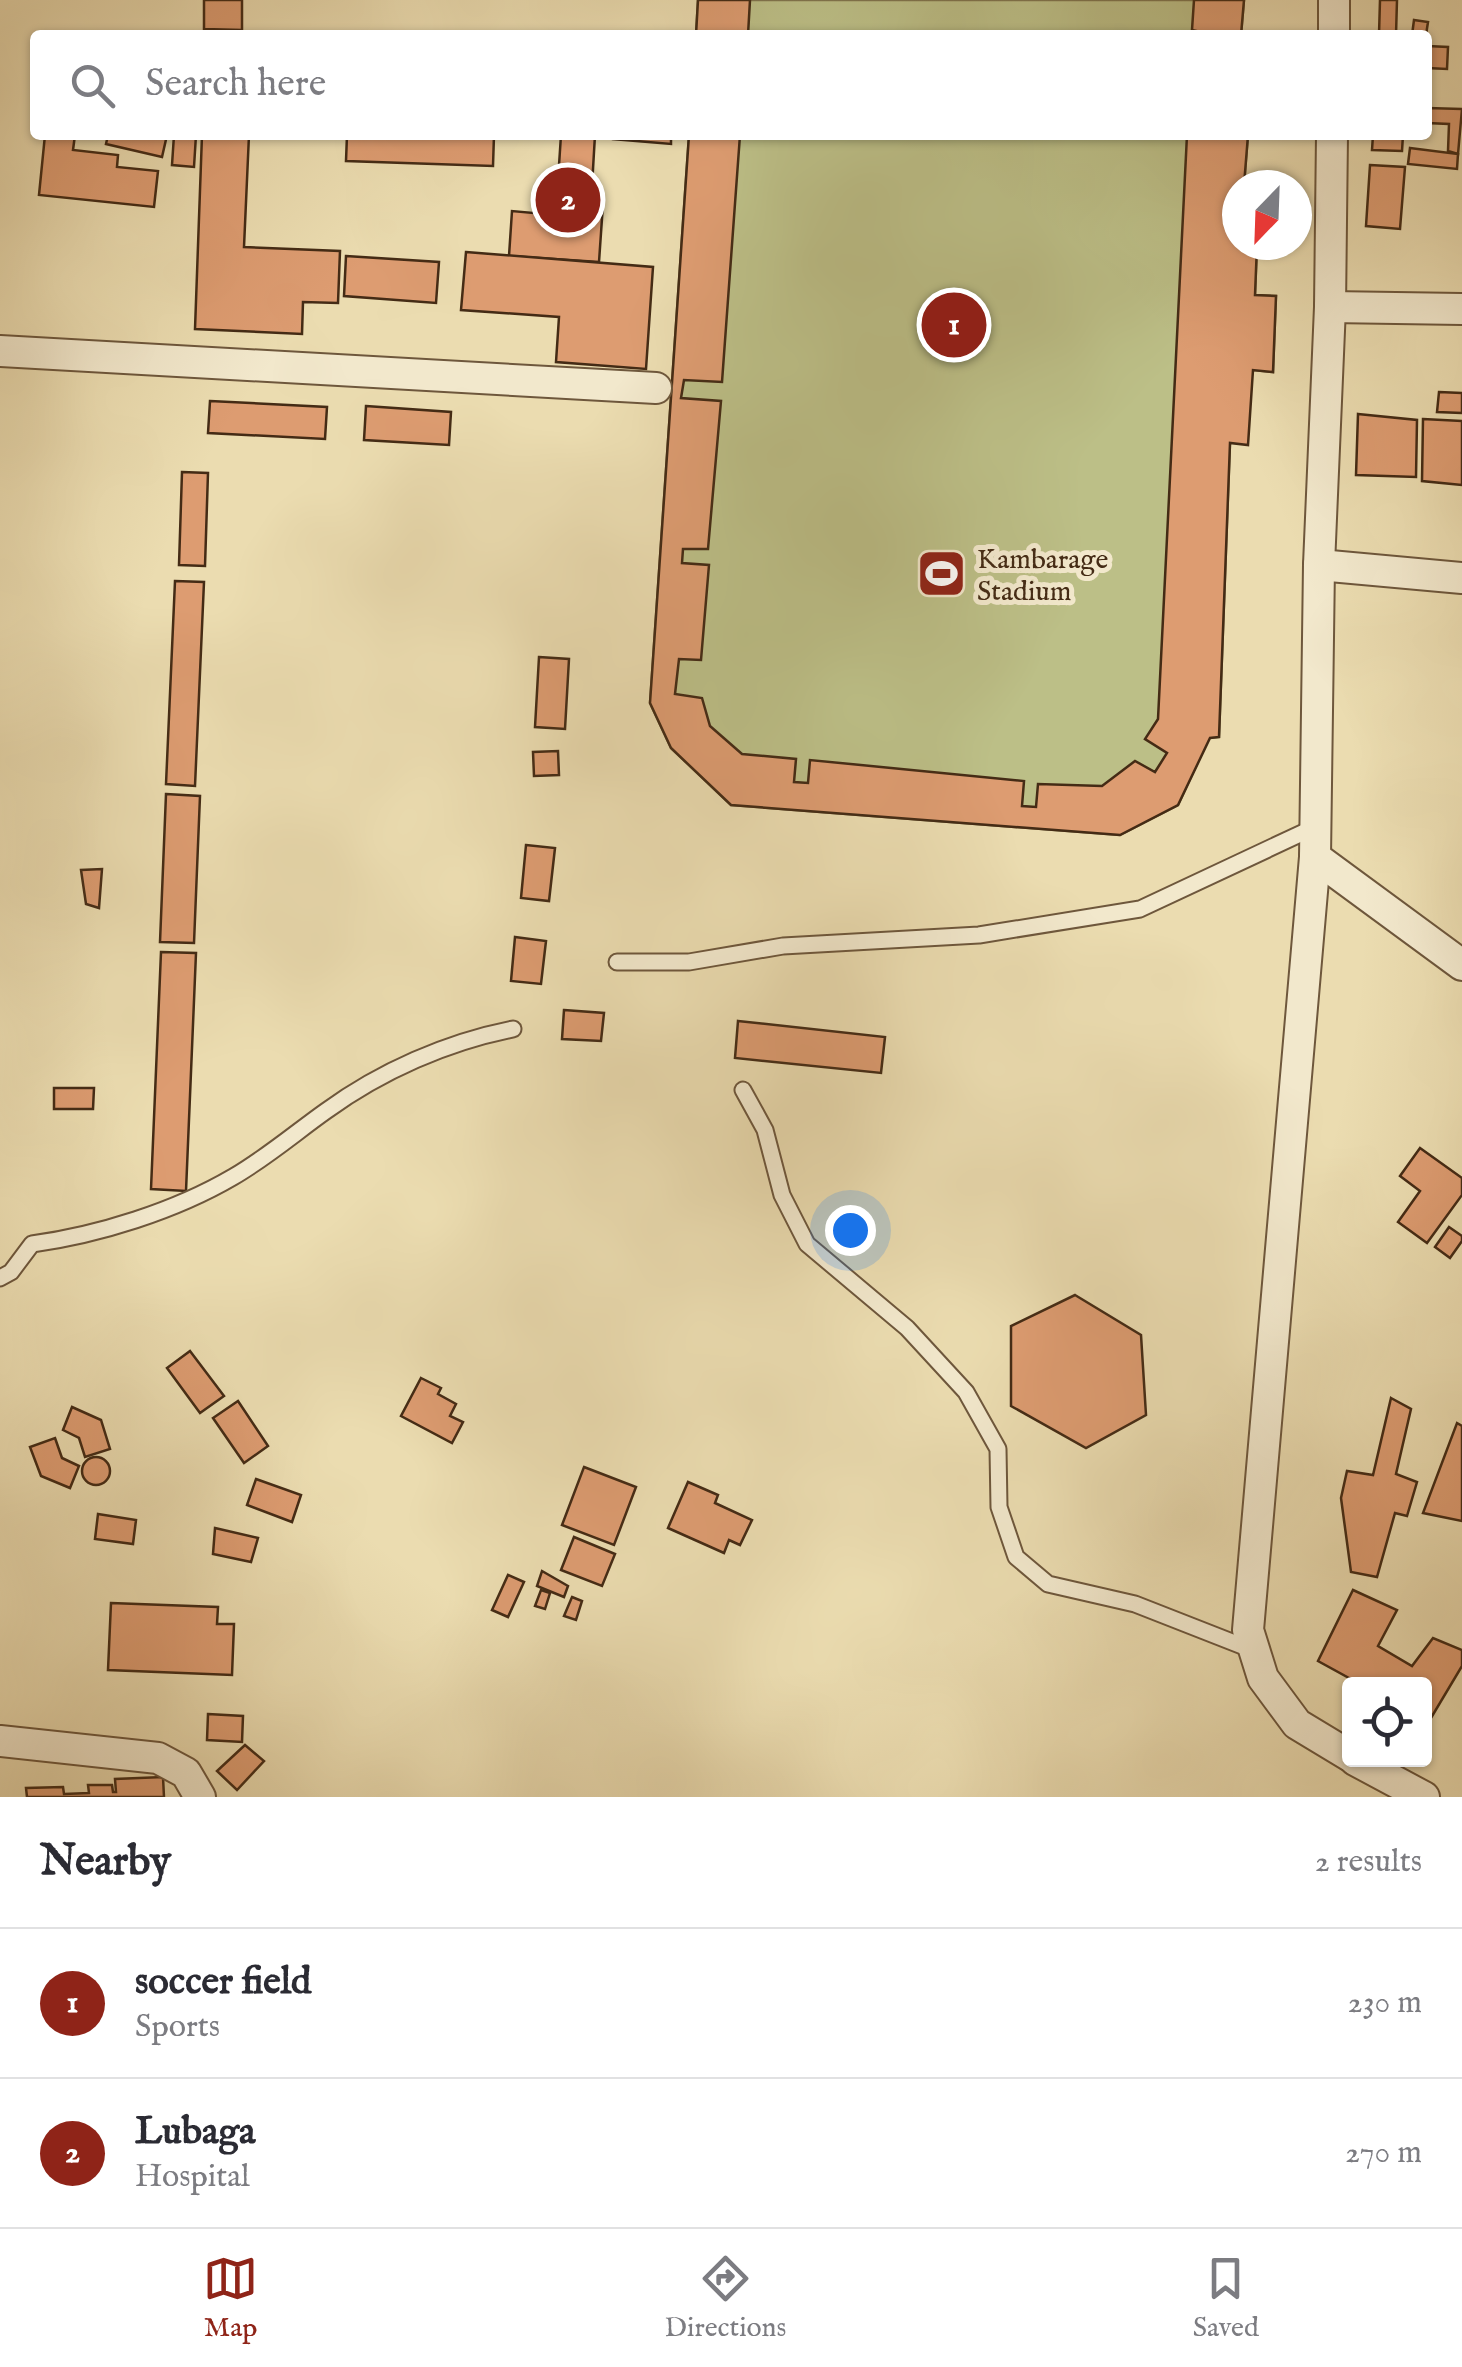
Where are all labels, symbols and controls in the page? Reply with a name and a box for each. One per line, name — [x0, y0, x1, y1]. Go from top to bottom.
search box — [30, 30, 1432, 140]
icon: search — [65, 58, 120, 113]
text: Search here — [145, 61, 326, 109]
pin: 2 — [536, 162, 600, 238]
north arrow — [1222, 170, 1312, 260]
pin: 1 — [922, 288, 986, 362]
place label: Kambarage Stadium — [977, 543, 1109, 610]
sports icon: Kambarage Stadium — [916, 548, 968, 600]
your location — [825, 1205, 876, 1256]
map controls — [1342, 1677, 1432, 1767]
button: locate — [1342, 1677, 1432, 1767]
text: Nearby — [40, 1836, 171, 1889]
text: 2 results — [1315, 1842, 1422, 1883]
text: soccer field — [135, 1959, 311, 2007]
text: 1 — [67, 1983, 78, 2024]
text: 230 m — [1348, 1983, 1422, 2024]
text: Sports — [135, 2007, 220, 2048]
text: Lubaga — [135, 2109, 256, 2157]
text: 2 — [65, 2133, 80, 2174]
text: 270 m — [1345, 2133, 1422, 2174]
text: Hospital — [135, 2157, 250, 2198]
tab: Map — [203, 2251, 258, 2346]
tab: Directions — [664, 2251, 786, 2346]
tab: Saved — [1193, 2251, 1259, 2346]

